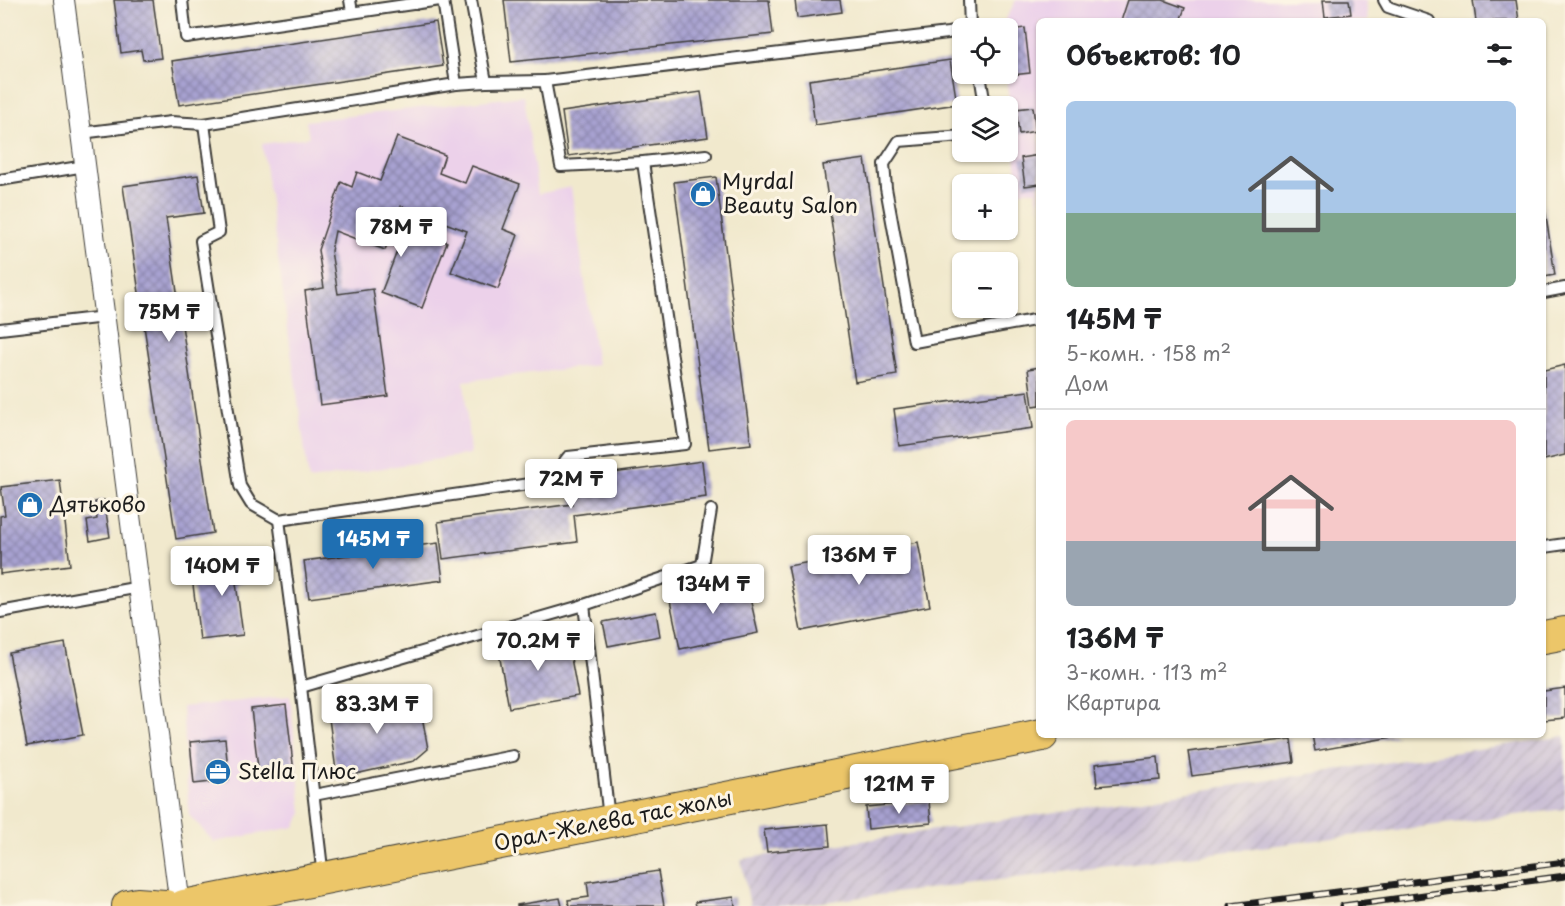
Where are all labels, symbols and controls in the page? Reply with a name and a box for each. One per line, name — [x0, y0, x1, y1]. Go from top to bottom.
map controls — [952, 18, 1018, 318]
button: locate — [952, 18, 1018, 84]
text: Объектов: 10 — [1066, 35, 1241, 74]
icon: filters — [1483, 38, 1516, 71]
button: layers — [952, 96, 1018, 162]
icon: home — [1237, 140, 1345, 248]
place label: Myrdal Beauty Salon — [722, 164, 858, 220]
button: + — [952, 174, 1018, 240]
shop icon: Myrdal Beauty Salon — [688, 179, 718, 209]
pin: 78M ₸ — [359, 207, 443, 258]
text: 78M ₸ — [370, 211, 432, 241]
button: − — [952, 252, 1018, 318]
pin: 75M ₸ — [127, 292, 211, 343]
text: 75M ₸ — [138, 296, 200, 326]
text: 145M ₸ — [1066, 299, 1161, 338]
text: 5-комн. · 158 m² — [1066, 338, 1231, 368]
text: Дом — [1066, 368, 1109, 398]
pin: 72M ₸ — [529, 459, 613, 510]
icon: home — [1237, 459, 1345, 567]
text: 72M ₸ — [539, 463, 603, 493]
place label: Дятьково — [49, 487, 146, 519]
shop icon: Дятьково — [15, 490, 45, 520]
pin: 145M ₸ — [324, 519, 422, 570]
text: 145M ₸ — [336, 523, 410, 553]
pin: 136M ₸ — [810, 535, 908, 586]
text: 136M ₸ — [822, 539, 896, 569]
pin: 140M ₸ — [173, 546, 271, 597]
text: 140M ₸ — [185, 550, 259, 580]
pin: 134M ₸ — [664, 564, 762, 615]
text: 134M ₸ — [676, 568, 750, 598]
text: 136M ₸ — [1066, 618, 1163, 657]
pin: 70.2M ₸ — [483, 621, 593, 672]
text: 70.2M ₸ — [496, 625, 580, 655]
text: 3-комн. · 113 m² — [1066, 657, 1228, 687]
pin: 83.3M ₸ — [322, 684, 432, 735]
text: Квартира — [1066, 687, 1160, 717]
text: 83.3M ₸ — [336, 688, 418, 718]
place label: Stella Плюс — [238, 754, 356, 786]
office icon: Stella Плюс — [203, 757, 233, 787]
pin: 121M ₸ — [850, 764, 948, 815]
text: 121M ₸ — [864, 768, 934, 798]
street label: Орал-Желева тас жолы — [491, 780, 734, 858]

